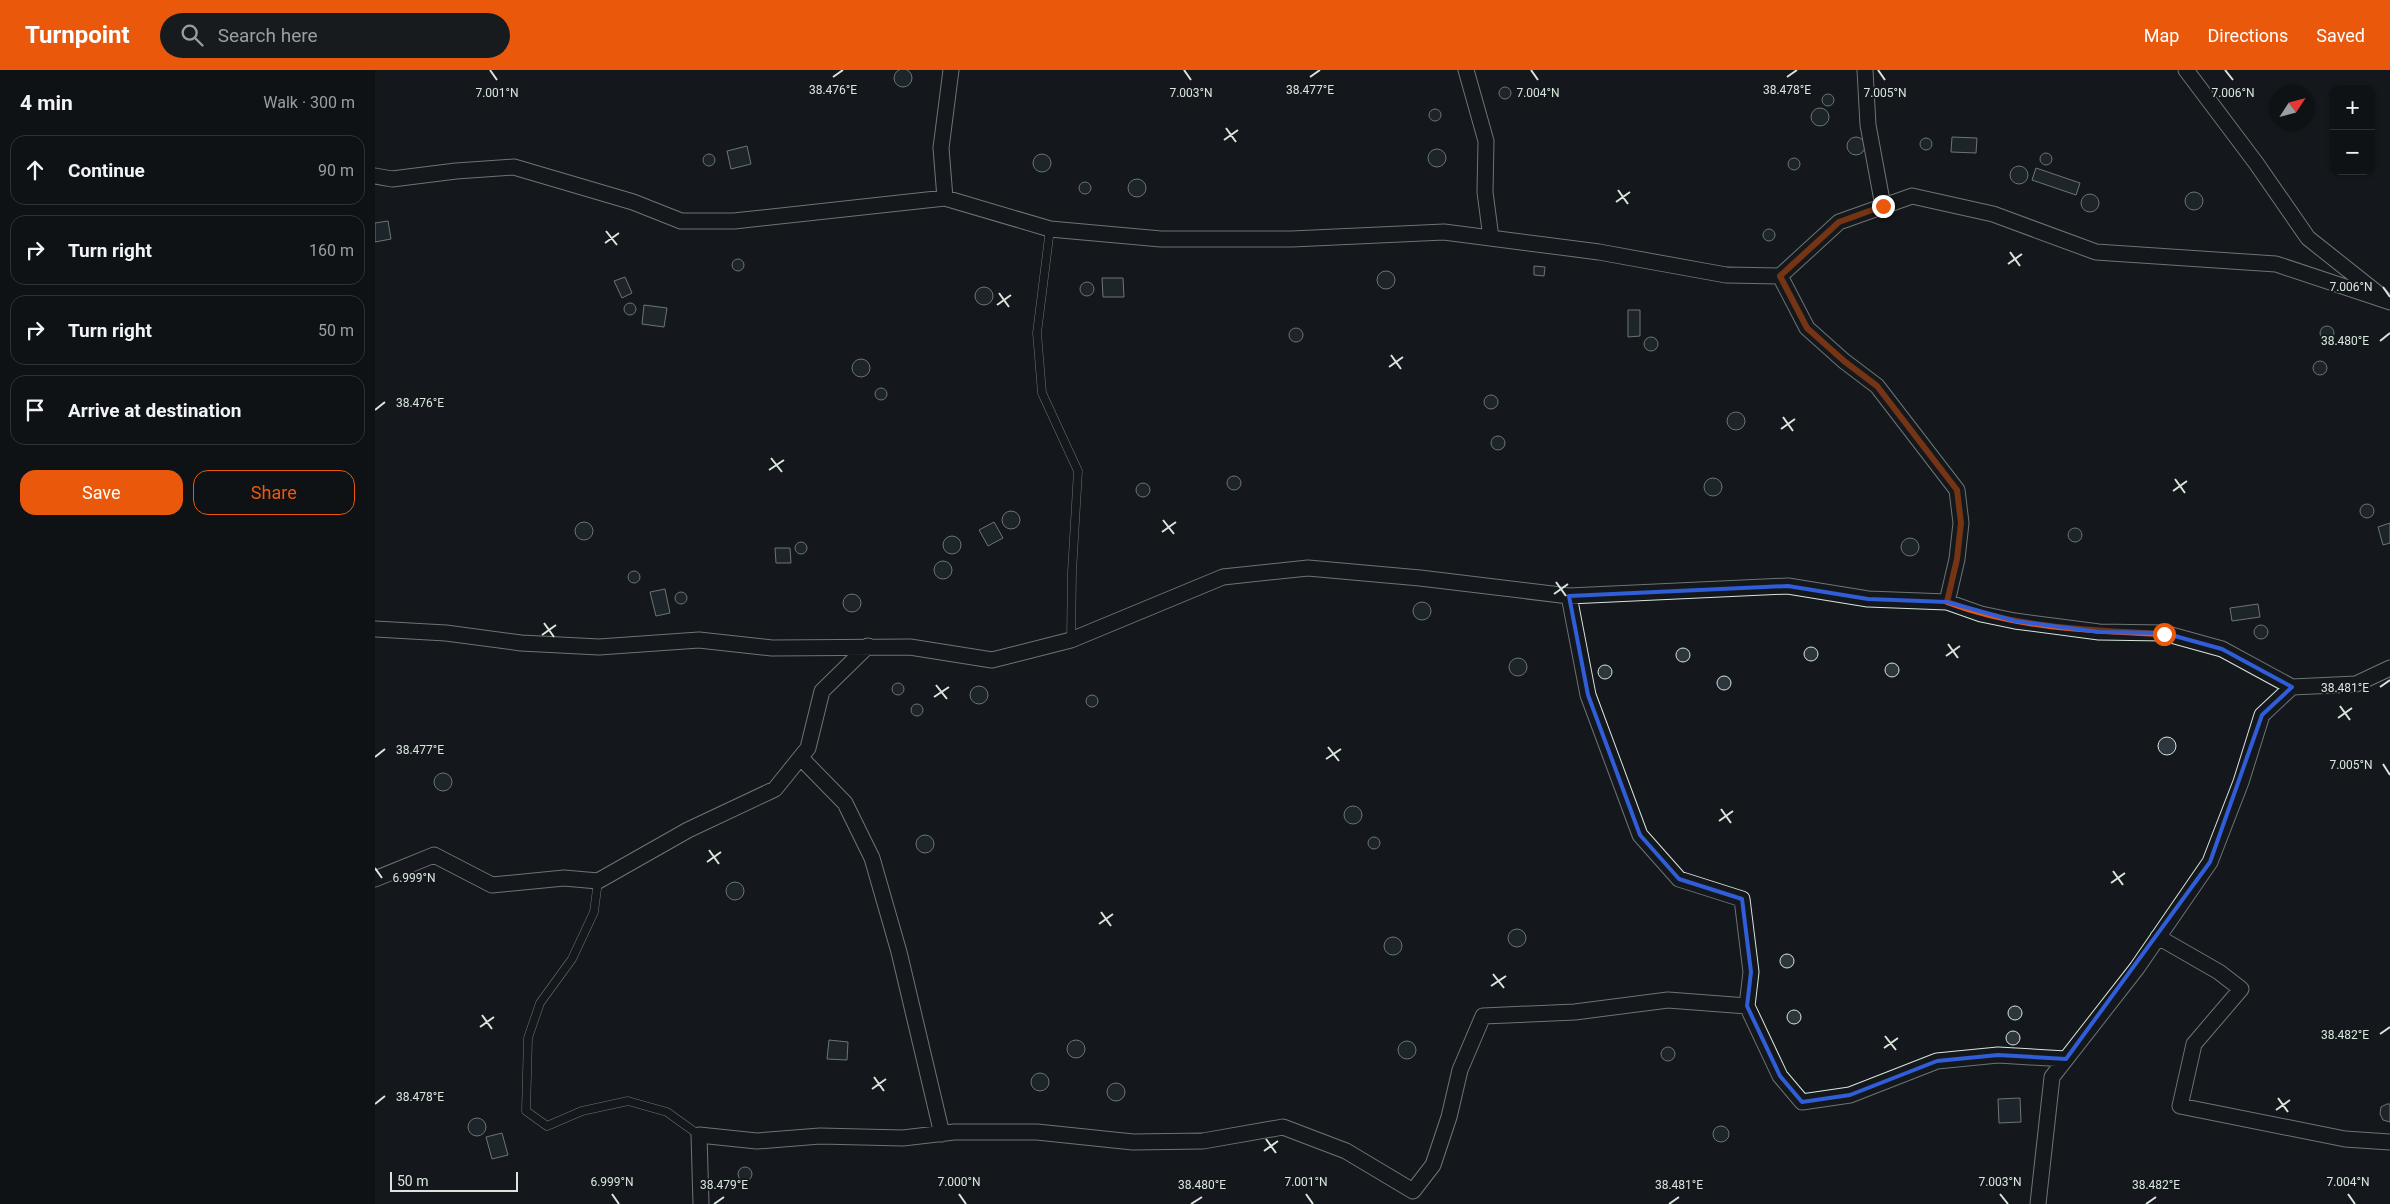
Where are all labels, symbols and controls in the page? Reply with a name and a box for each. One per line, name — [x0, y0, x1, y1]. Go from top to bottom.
search box — [160, 13, 510, 58]
text: Turnpoint — [25, 21, 130, 49]
icon: search — [178, 21, 206, 49]
text: Search here — [218, 24, 318, 47]
text: Map — [2144, 25, 2179, 46]
text: Directions — [2207, 25, 2288, 46]
text: Saved — [2316, 25, 2365, 46]
text: 38.476°E — [809, 83, 857, 97]
text: 38.477°E — [1286, 83, 1334, 97]
text: 38.478°E — [1763, 83, 1811, 97]
north arrow — [2270, 85, 2315, 130]
map controls — [2330, 85, 2375, 175]
button: + — [2330, 85, 2375, 130]
text: 7.001°N — [475, 86, 519, 100]
text: 7.003°N — [1169, 86, 1213, 100]
text: 7.004°N — [1516, 86, 1560, 100]
text: 7.005°N — [1863, 86, 1907, 100]
text: 7.006°N — [2211, 86, 2255, 100]
text: 4 min — [20, 91, 73, 115]
text: Walk · 300 m — [263, 93, 355, 112]
button: − — [2330, 130, 2375, 175]
icon: ahead — [21, 156, 49, 184]
text: Continue — [68, 159, 145, 182]
text: 90 m — [318, 161, 354, 180]
route end — [1872, 195, 1895, 218]
icon: right — [21, 236, 49, 264]
text: Turn right — [68, 239, 152, 262]
text: 160 m — [309, 241, 354, 260]
text: 7.006°N — [2329, 280, 2373, 294]
icon: right — [21, 316, 49, 344]
text: Turn right — [68, 319, 152, 342]
text: 50 m — [318, 321, 354, 340]
text: 38.480°E — [2321, 334, 2369, 348]
icon: arrive — [21, 396, 49, 424]
text: 38.476°E — [396, 396, 444, 410]
text: Arrive at destination — [68, 399, 241, 422]
button: Save — [20, 470, 183, 515]
button: Share — [193, 470, 355, 515]
route start — [2153, 623, 2176, 646]
text: 38.481°E — [2321, 681, 2369, 695]
text: 38.477°E — [396, 743, 444, 757]
text: 7.005°N — [2329, 758, 2373, 772]
text: 6.999°N — [392, 871, 436, 885]
text: 38.482°E — [2321, 1028, 2369, 1042]
text: 38.478°E — [396, 1090, 444, 1104]
scale bar — [390, 1169, 517, 1192]
text: 50 m — [397, 1173, 429, 1189]
text: 6.999°N — [590, 1175, 634, 1189]
text: 7.000°N — [937, 1175, 981, 1189]
text: 7.001°N — [1284, 1175, 1328, 1189]
text: 7.003°N — [1978, 1175, 2022, 1189]
text: 7.004°N — [2326, 1175, 2370, 1189]
text: 38.479°E — [700, 1178, 748, 1192]
text: 38.480°E — [1178, 1178, 1226, 1192]
text: 38.481°E — [1655, 1178, 1703, 1192]
text: 38.482°E — [2132, 1178, 2180, 1192]

